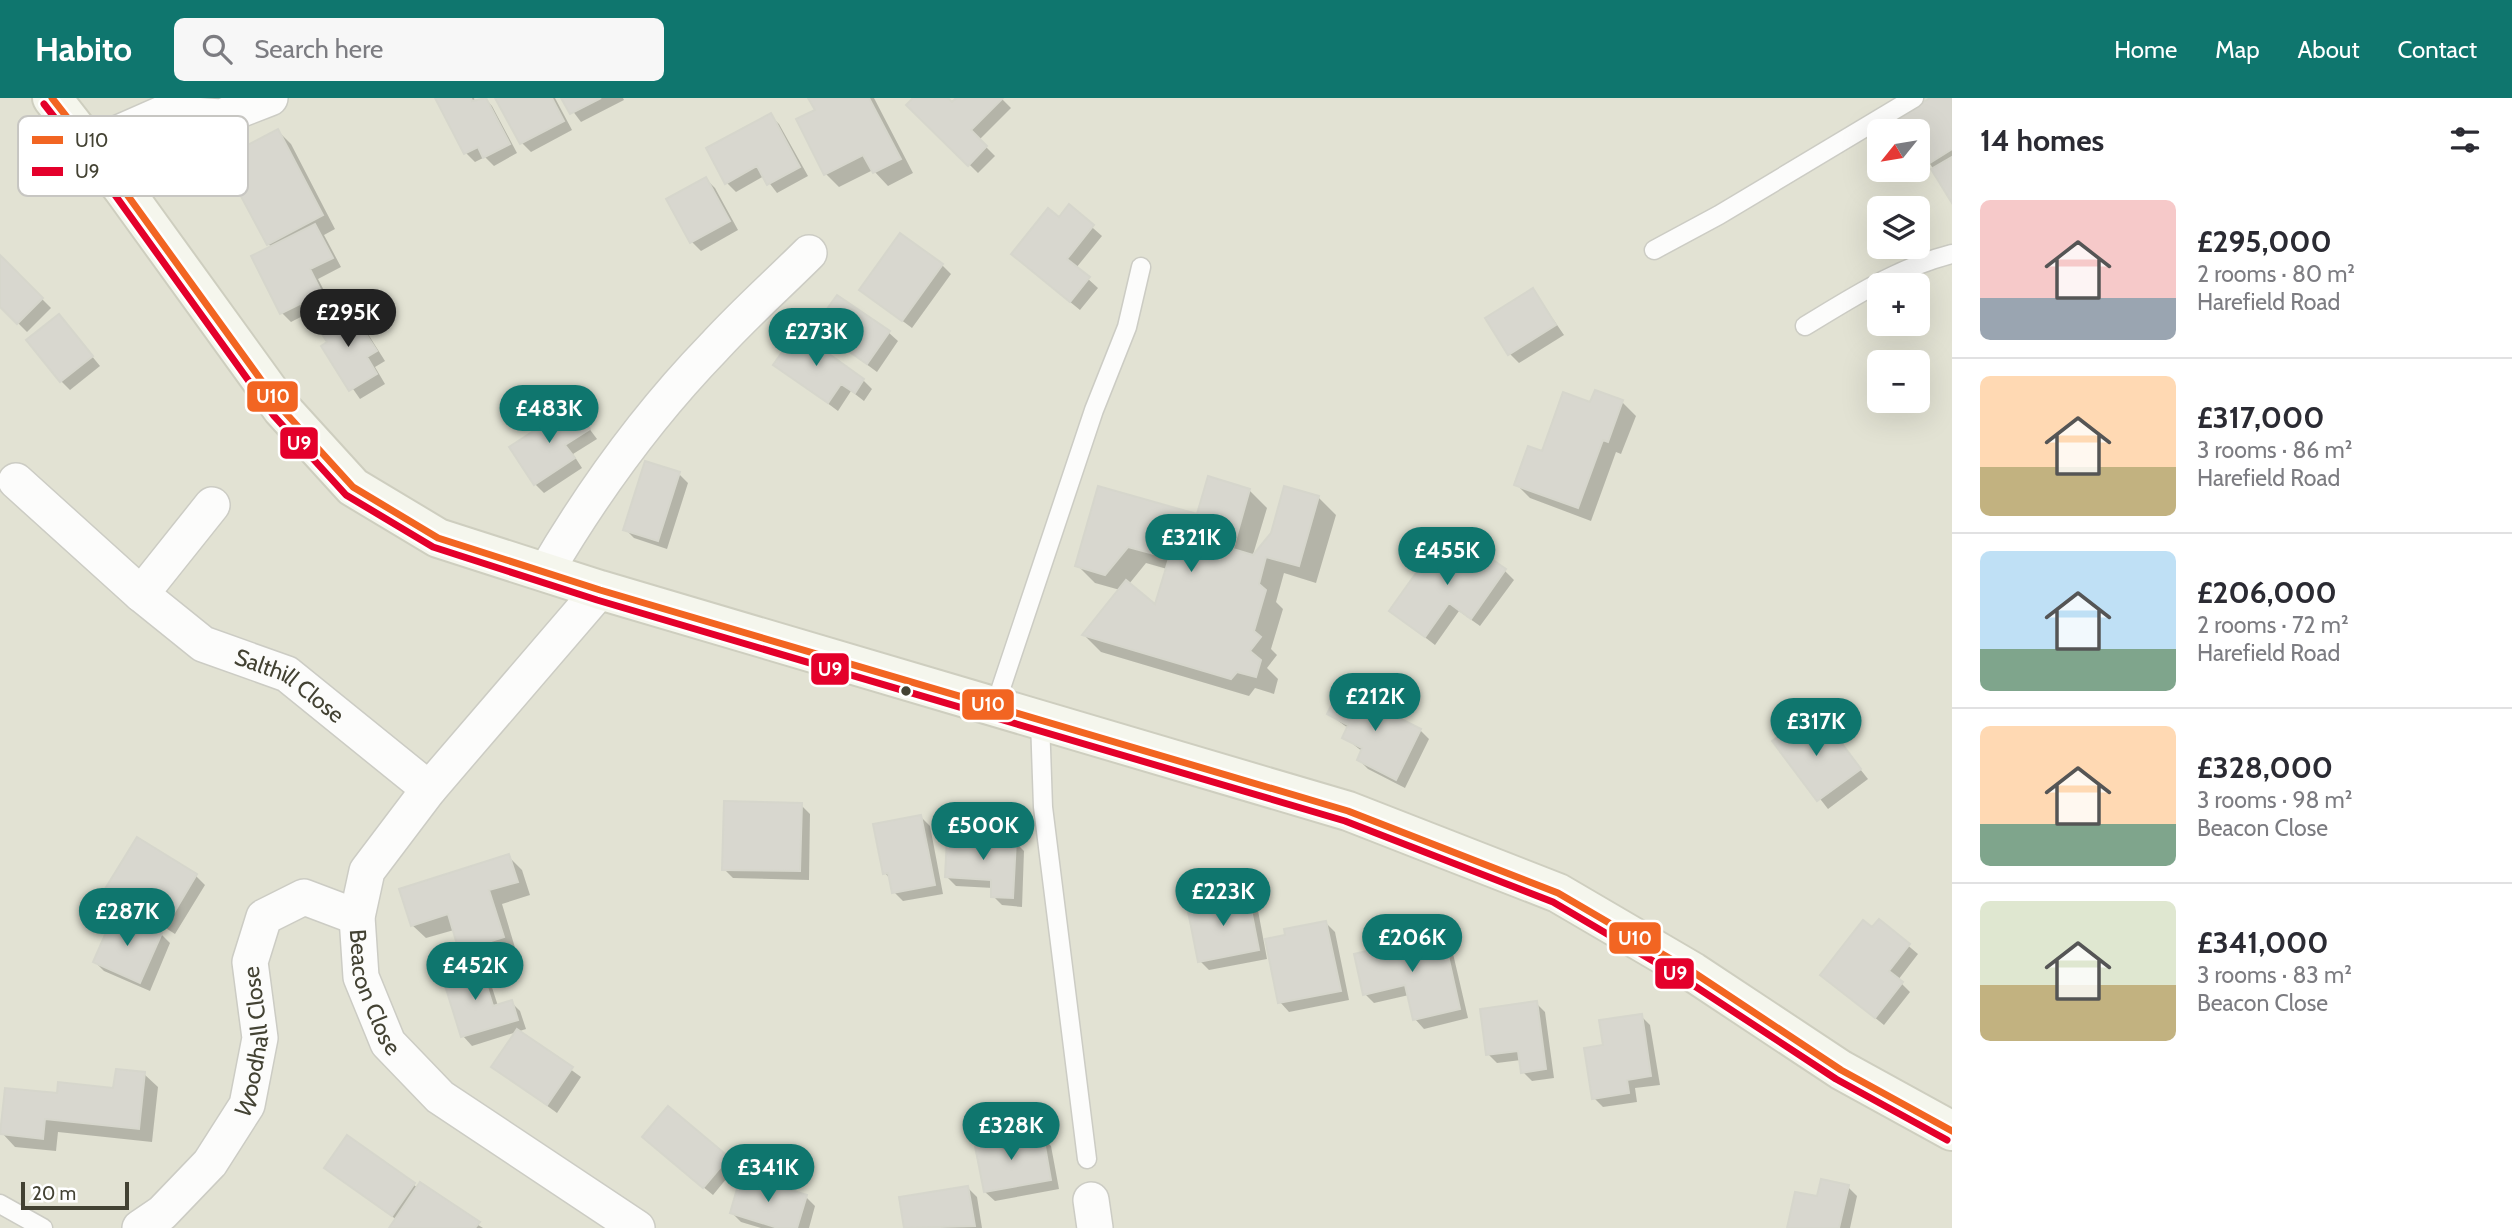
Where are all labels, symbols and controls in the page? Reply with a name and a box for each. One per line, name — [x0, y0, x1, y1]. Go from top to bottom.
search box — [174, 18, 664, 81]
text: Habito — [35, 29, 132, 69]
icon: search — [198, 30, 236, 68]
text: Search here — [254, 33, 383, 65]
text: Home — [2114, 35, 2177, 64]
text: Map — [2215, 35, 2260, 64]
text: About — [2298, 35, 2360, 64]
text: Contact — [2398, 35, 2477, 64]
legend — [18, 116, 248, 196]
north arrow — [1867, 119, 1930, 182]
map controls — [1867, 119, 1930, 413]
icon: filters — [2446, 121, 2484, 159]
text: 14 homes — [1980, 122, 2104, 159]
text: U10 — [75, 129, 108, 152]
text: U9 — [75, 160, 100, 183]
button: layers — [1867, 196, 1930, 259]
text: £295,000 — [2197, 223, 2332, 260]
icon: home — [2036, 228, 2120, 312]
text: 2 rooms · 80 m² — [2197, 260, 2355, 288]
button: + — [1867, 273, 1930, 336]
text: Harefield Road — [2197, 288, 2340, 316]
pin: £295K — [299, 289, 397, 349]
text: £295K — [316, 298, 380, 326]
pin: £273K — [767, 308, 865, 368]
text: £273K — [785, 317, 847, 345]
button: − — [1867, 350, 1930, 413]
line badge: U10 — [246, 380, 299, 413]
text: U10 — [256, 385, 290, 408]
pin: £483K — [500, 386, 598, 445]
text: £483K — [516, 394, 582, 422]
text: £317,000 — [2197, 399, 2324, 436]
icon: home — [2036, 404, 2120, 488]
line badge: U9 — [279, 426, 319, 460]
text: U9 — [287, 432, 311, 455]
text: 3 rooms · 86 m² — [2197, 436, 2352, 464]
text: Harefield Road — [2197, 464, 2340, 492]
pin: £321K — [1142, 514, 1240, 574]
text: £321K — [1161, 523, 1221, 551]
pin: £455K — [1398, 528, 1496, 587]
text: £455K — [1414, 536, 1480, 564]
text: £206,000 — [2197, 574, 2337, 611]
icon: home — [2036, 579, 2120, 663]
text: 2 rooms · 72 m² — [2197, 611, 2349, 639]
text: Harefield Road — [2197, 639, 2340, 667]
street label: Salthill Close — [231, 642, 350, 729]
line badge: U9 — [810, 652, 850, 686]
text: U9 — [818, 658, 842, 681]
pin: £212K — [1326, 674, 1424, 733]
text: £212K — [1345, 682, 1405, 710]
unlabelled marker — [899, 684, 913, 698]
line badge: U10 — [961, 688, 1015, 721]
text: U10 — [971, 693, 1005, 716]
pin: £317K — [1767, 698, 1865, 758]
text: £317K — [1787, 707, 1846, 735]
text: £328,000 — [2197, 749, 2333, 786]
icon: home — [2036, 754, 2120, 838]
text: 3 rooms · 98 m² — [2197, 786, 2352, 814]
pin: £500K — [934, 802, 1032, 862]
text: £500K — [947, 811, 1019, 839]
text: Beacon Close — [2197, 814, 2328, 842]
pin: £223K — [1174, 868, 1272, 928]
text: £223K — [1191, 877, 1255, 905]
pin: £287K — [78, 888, 176, 948]
text: £287K — [95, 897, 159, 925]
pin: £206K — [1363, 914, 1461, 974]
line badge: U10 — [1608, 921, 1662, 955]
text: £206K — [1378, 923, 1446, 951]
text: £341,000 — [2197, 924, 2328, 961]
text: U10 — [1618, 927, 1652, 950]
street label: Beacon Close — [344, 928, 406, 1061]
icon: home — [2036, 929, 2120, 1013]
pin: £452K — [426, 942, 524, 1002]
text: £452K — [442, 951, 508, 979]
line badge: U9 — [1654, 957, 1695, 990]
text: 3 rooms · 83 m² — [2197, 961, 2352, 989]
text: U9 — [1663, 962, 1687, 985]
street label: Woodhall Close — [229, 965, 274, 1122]
text: Beacon Close — [2197, 989, 2328, 1017]
pin: £328K — [962, 1102, 1060, 1162]
text: £328K — [979, 1111, 1043, 1139]
pin: £341K — [719, 1144, 817, 1204]
text: £341K — [737, 1153, 799, 1181]
scale bar — [21, 1179, 130, 1211]
text: 20 m — [32, 1182, 76, 1205]

